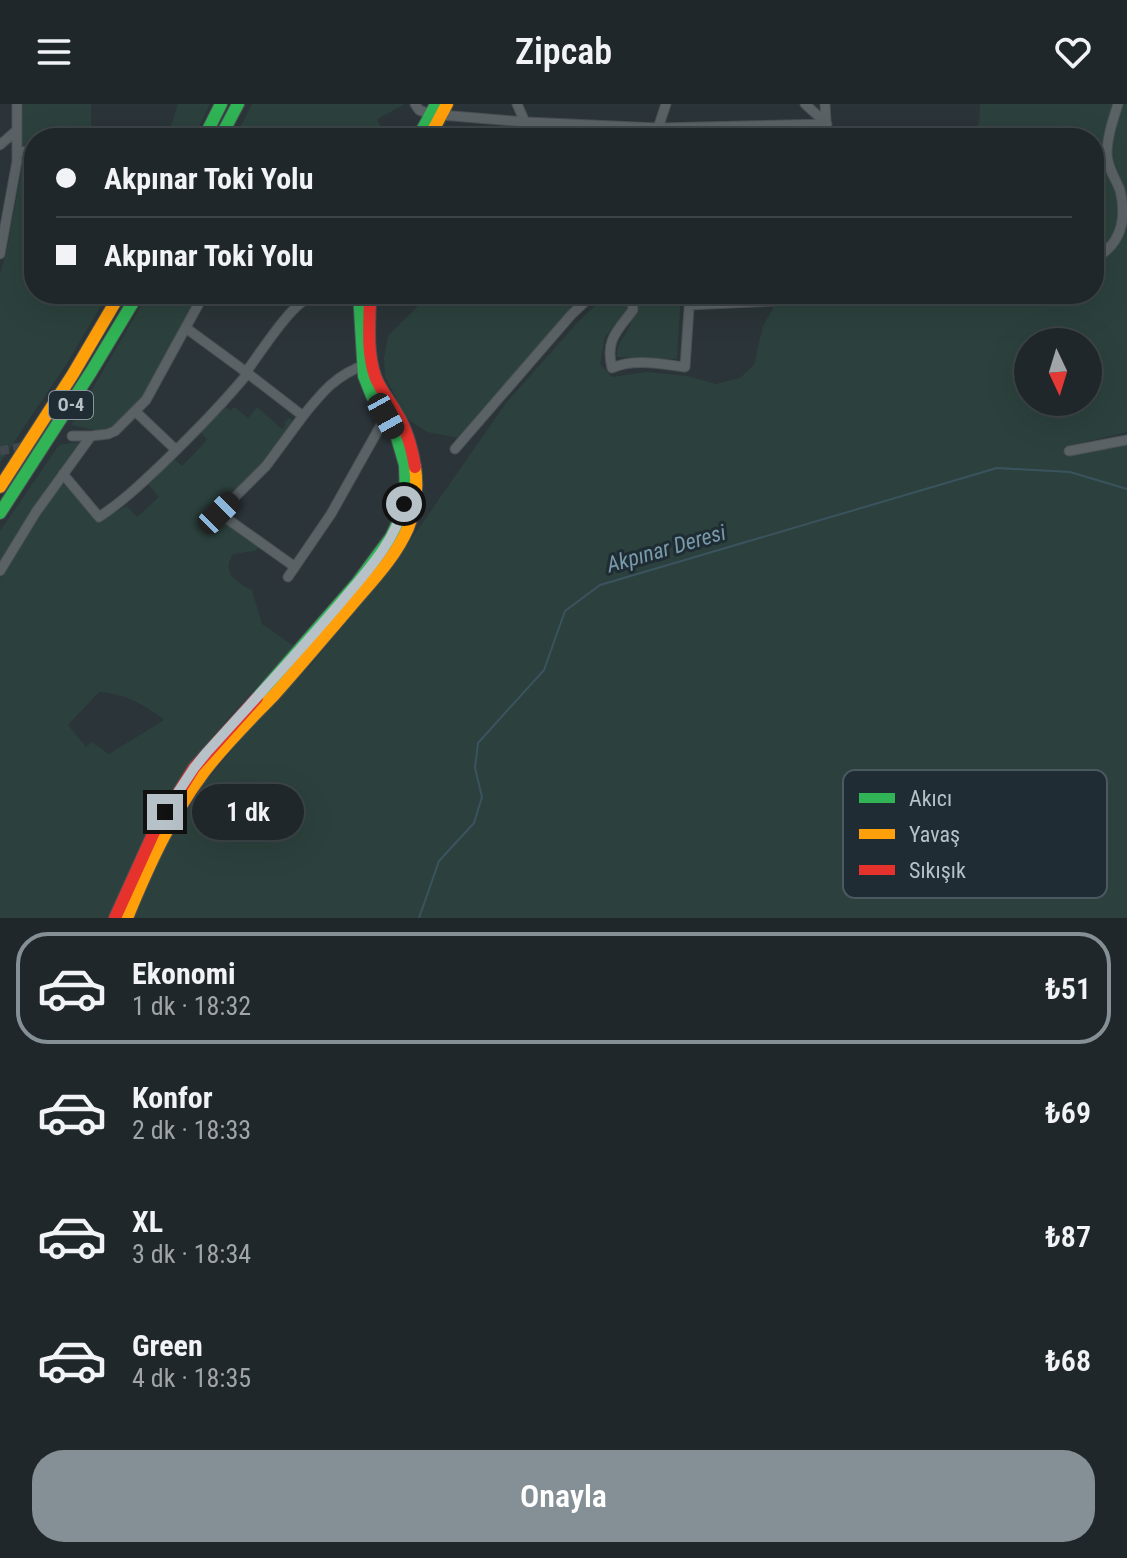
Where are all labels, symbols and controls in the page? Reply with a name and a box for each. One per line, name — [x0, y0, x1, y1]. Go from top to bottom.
icon: menu — [32, 30, 76, 74]
icon: heart — [1051, 30, 1095, 74]
text: Zipcab — [515, 31, 612, 73]
text: Akpınar Toki Yolu — [104, 161, 313, 196]
text: Akpınar Toki Yolu — [104, 238, 313, 273]
north arrow — [1014, 328, 1102, 416]
map controls — [1014, 328, 1102, 416]
car — [364, 389, 408, 443]
road number: O-4 — [49, 391, 93, 419]
route start — [386, 486, 422, 522]
car — [194, 488, 244, 538]
water label: Akpınar Deresi — [603, 520, 729, 578]
legend — [843, 770, 1107, 898]
callout: 1 dk — [193, 784, 305, 840]
text: Akıcı — [909, 786, 952, 811]
route end — [147, 794, 183, 830]
text: 1 dk — [226, 797, 270, 827]
text: Yavaş — [909, 822, 960, 847]
text: Sıkışık — [909, 858, 966, 883]
icon: car — [36, 952, 108, 1024]
text: Ekonomi — [132, 956, 236, 991]
text: ₺51 — [1045, 971, 1091, 1006]
text: 1 dk · 18:32 — [132, 991, 251, 1021]
icon: car — [36, 1076, 108, 1148]
text: Konfor — [132, 1080, 213, 1115]
text: ₺69 — [1045, 1095, 1091, 1130]
text: 2 dk · 18:33 — [132, 1115, 251, 1145]
icon: car — [36, 1200, 108, 1272]
text: XL — [132, 1204, 163, 1239]
text: ₺87 — [1045, 1219, 1091, 1254]
text: 3 dk · 18:34 — [132, 1239, 251, 1269]
icon: car — [36, 1324, 108, 1396]
text: Green — [132, 1328, 203, 1363]
text: ₺68 — [1045, 1343, 1091, 1378]
text: 4 dk · 18:35 — [132, 1363, 251, 1393]
button: Onayla — [32, 1450, 1095, 1542]

